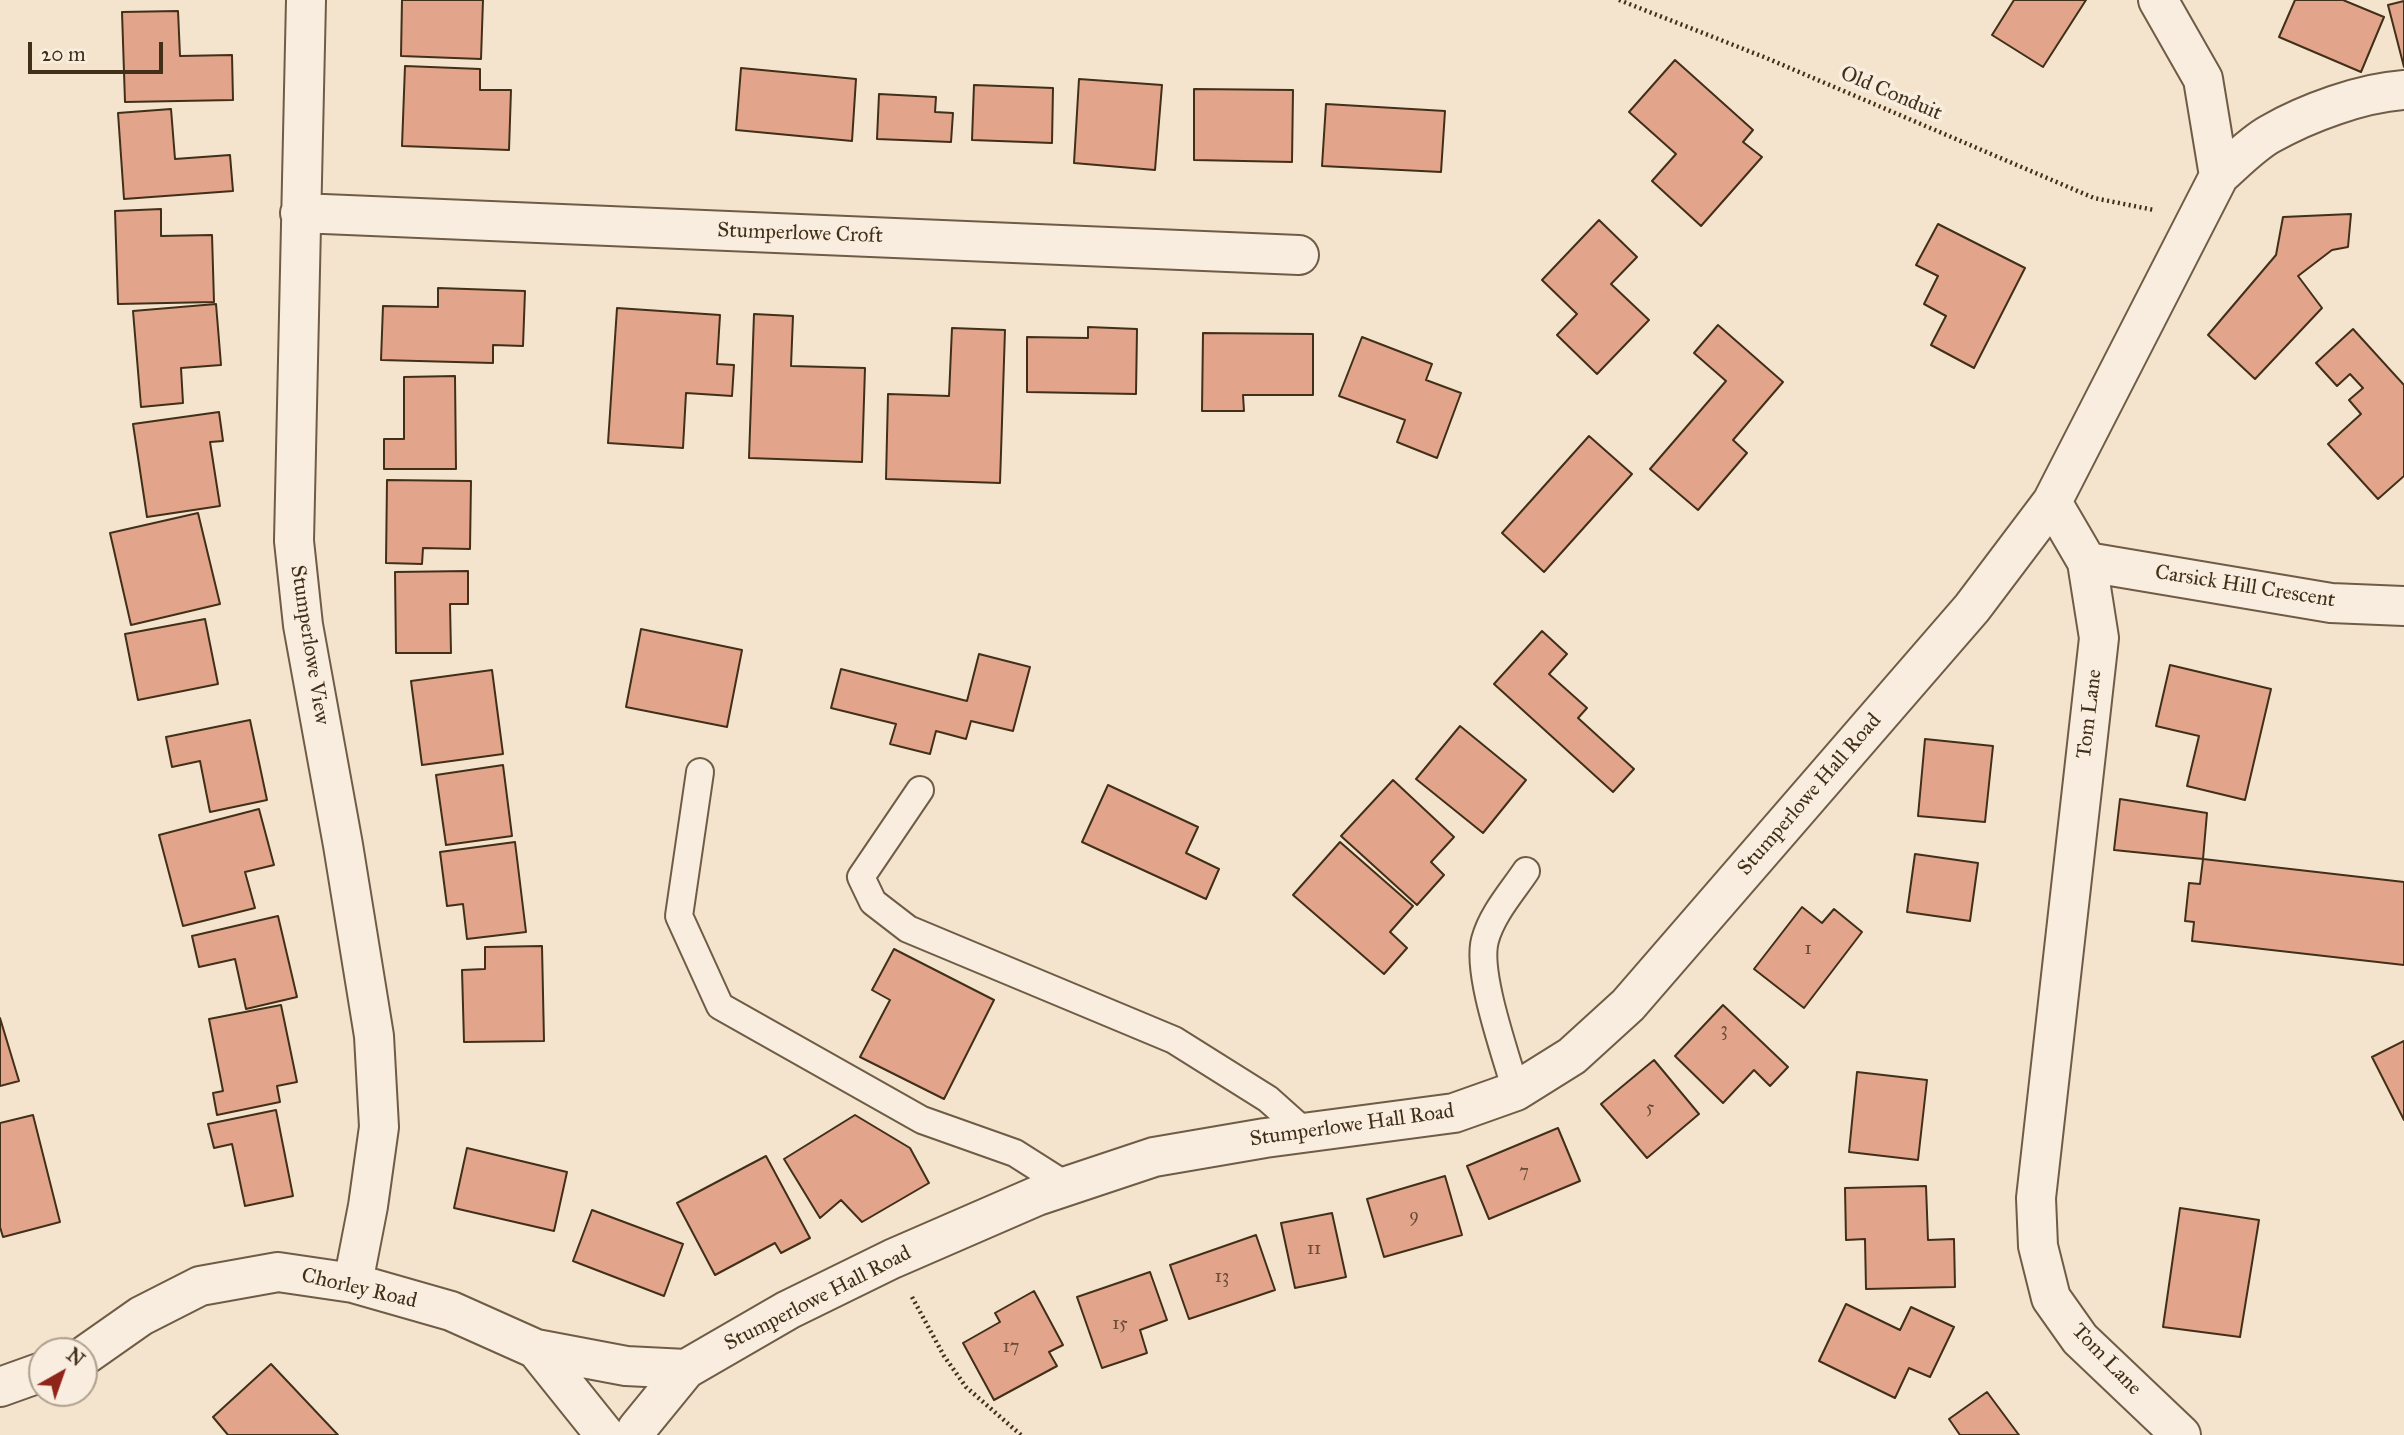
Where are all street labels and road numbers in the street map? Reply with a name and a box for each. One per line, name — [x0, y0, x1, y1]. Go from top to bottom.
street label: Old Conduit — [1836, 61, 1946, 127]
street label: Stumperlowe Croft — [717, 219, 883, 249]
street label: Carsick Hill Crescent — [2153, 560, 2337, 614]
street label: Stumperlowe View — [284, 563, 334, 727]
street label: Tom Lane — [2072, 668, 2108, 760]
street label: Stumperlowe Hall Road — [1733, 709, 1887, 881]
street label: Stumperlowe Hall Road — [1248, 1099, 1456, 1153]
street label: Stumperlowe Hall Road — [720, 1241, 916, 1357]
street label: Chorley Road — [299, 1263, 419, 1315]
street label: Tom Lane — [2066, 1319, 2146, 1401]

